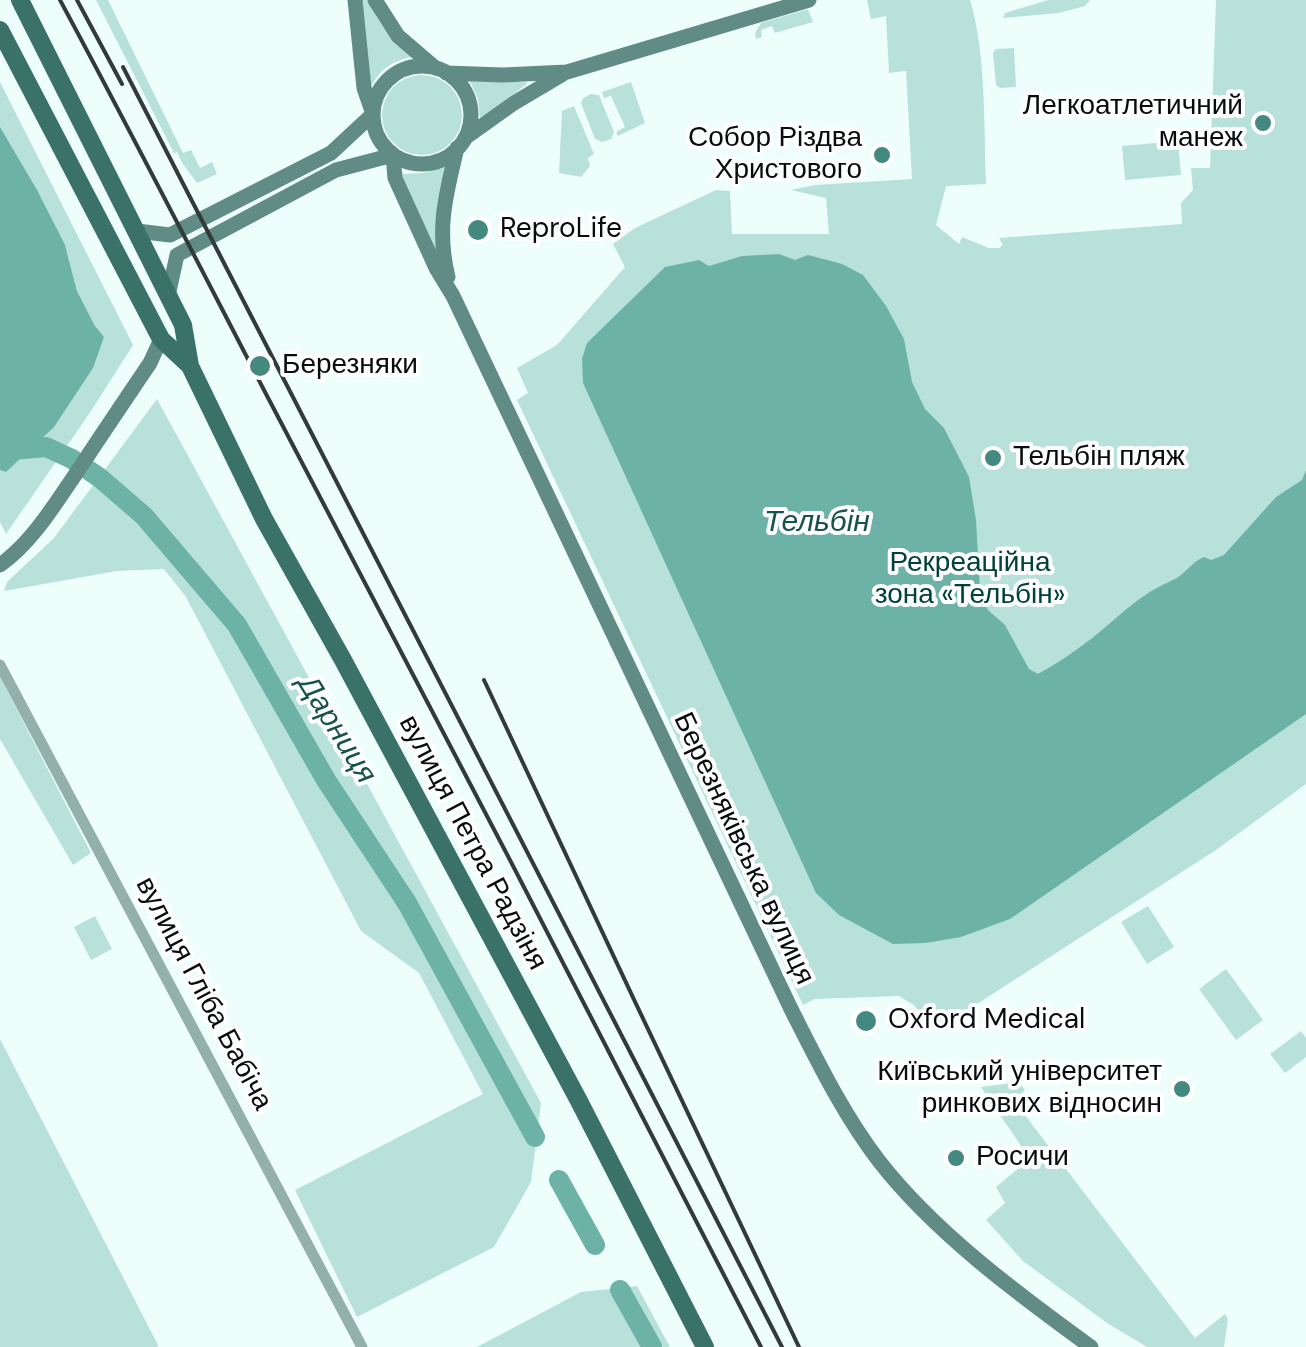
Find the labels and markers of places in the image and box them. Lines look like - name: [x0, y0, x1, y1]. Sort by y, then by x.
- place label: Легкоатлетичний манеж: [1023, 90, 1243, 156]
- marker: Легкоатлетичний манеж: [1252, 112, 1274, 134]
- place label: Собор Різдва Христового: [688, 122, 862, 188]
- marker: Собор Різдва Христового: [871, 144, 893, 166]
- place label: ReproLife: [500, 213, 622, 247]
- marker: ReproLife: [465, 217, 491, 243]
- place label: Березняки: [282, 349, 418, 383]
- marker: Березняки: [247, 353, 273, 379]
- place label: Тельбін пляж: [1013, 441, 1185, 475]
- marker: Тельбін пляж: [982, 447, 1004, 469]
- place label: Oxford Medical: [888, 1004, 1085, 1038]
- marker: Oxford Medical: [853, 1008, 879, 1034]
- place label: Київський університет ринкових відносин: [877, 1056, 1162, 1122]
- marker: Київський університет ринкових відносин: [1171, 1078, 1193, 1100]
- place label: Росичи: [976, 1141, 1069, 1175]
- marker: Росичи: [945, 1147, 967, 1169]

